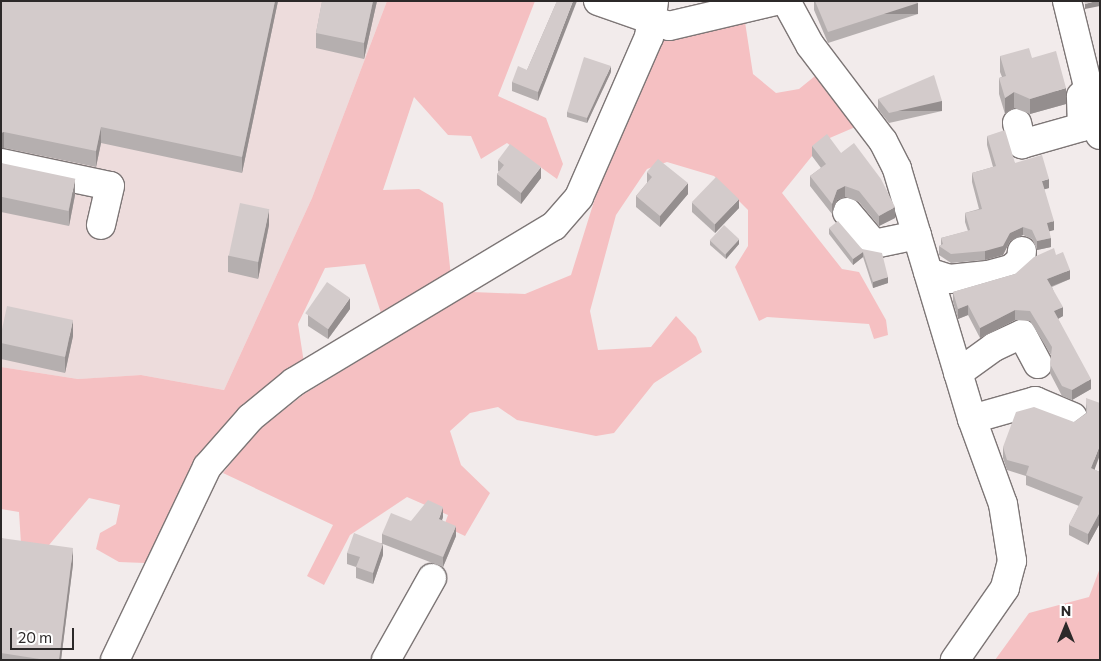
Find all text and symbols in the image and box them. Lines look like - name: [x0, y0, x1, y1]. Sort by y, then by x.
- north arrow: [1041, 601, 1091, 651]
- text: N: [1061, 602, 1071, 619]
- scale bar: [12, 618, 76, 650]
- text: 20 m: [18, 628, 52, 646]

